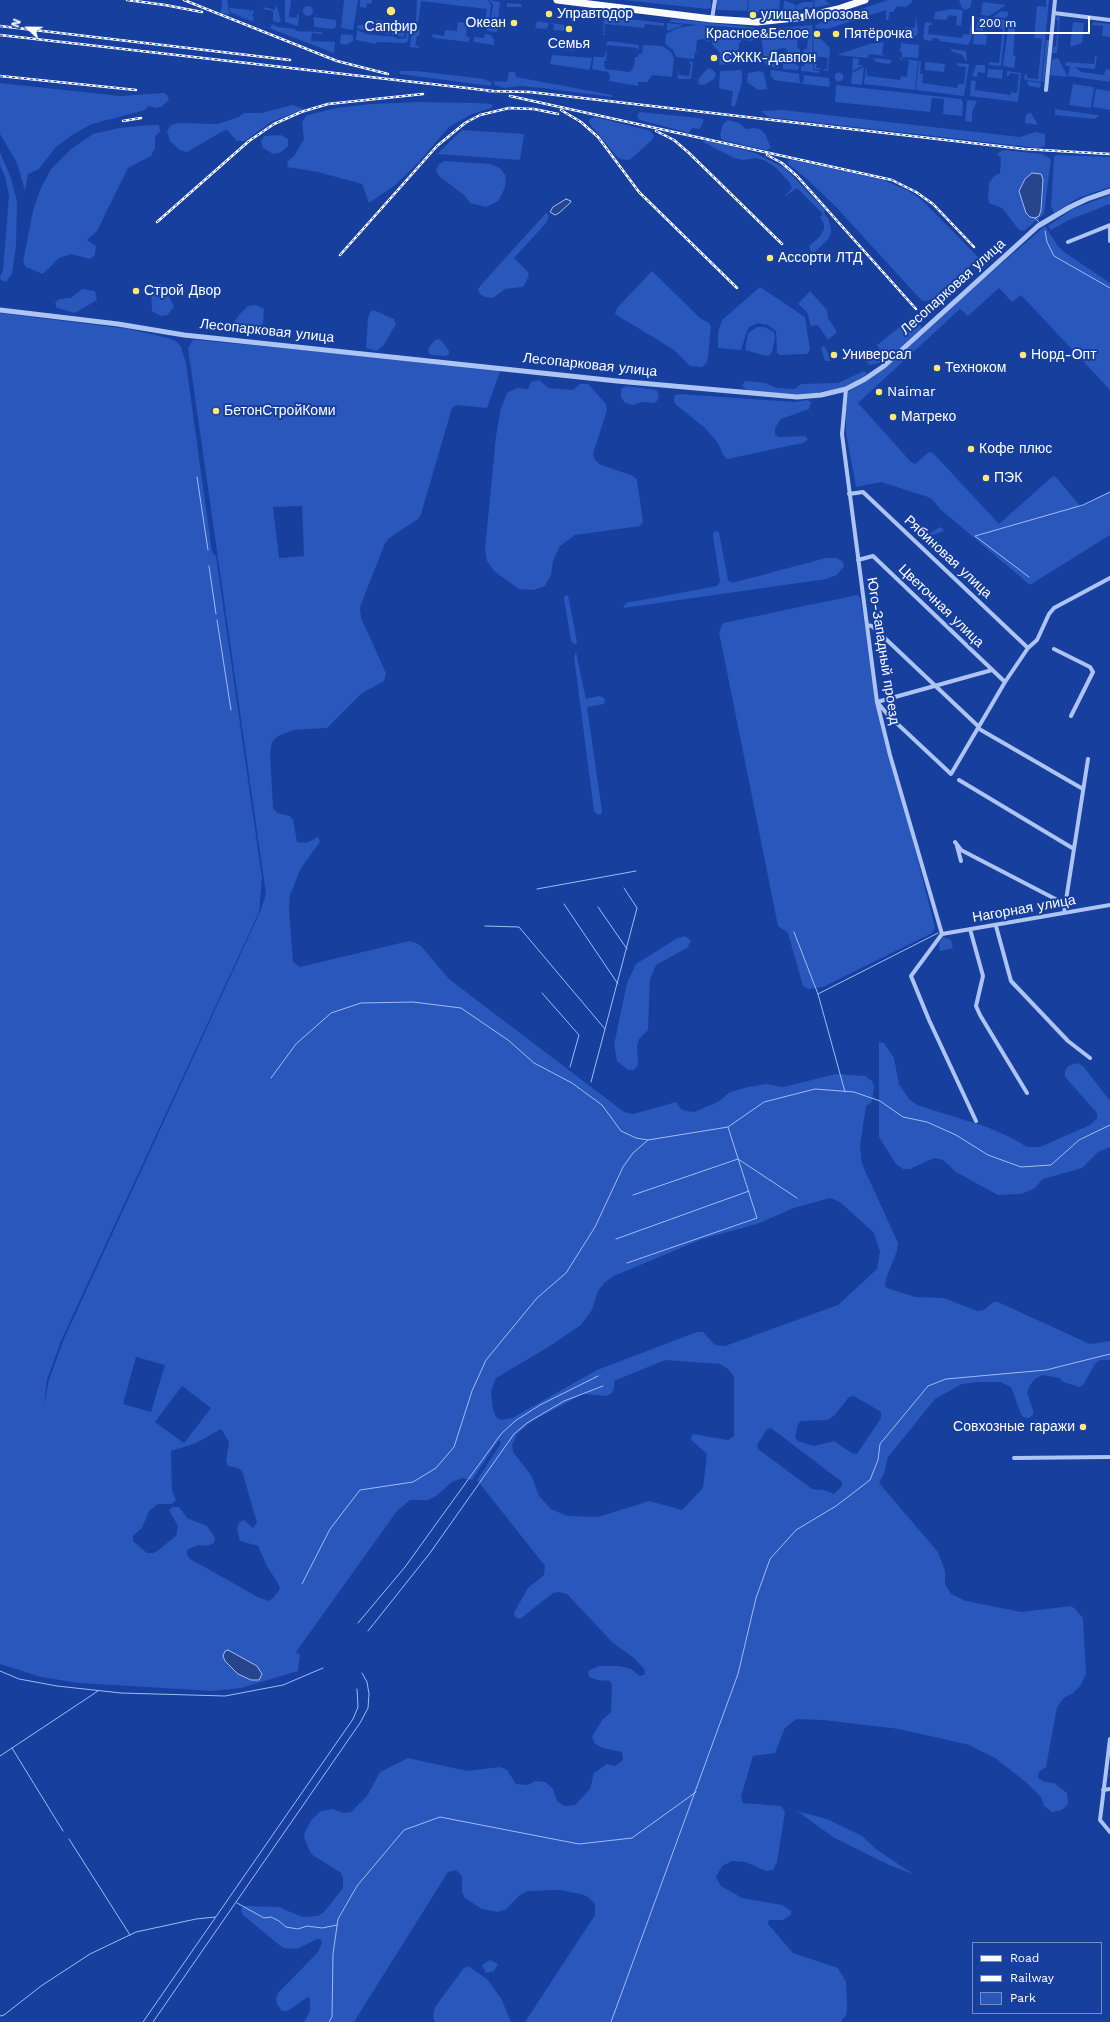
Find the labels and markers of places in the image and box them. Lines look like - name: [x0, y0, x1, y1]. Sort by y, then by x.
- marker: Сапфир: [385, 5, 397, 17]
- place label: Управтодор: [557, 6, 633, 22]
- place label: улица Морозова: [761, 7, 868, 23]
- marker: Управтодор: [544, 9, 554, 19]
- marker: улица Морозова: [748, 10, 758, 20]
- place label: Океан: [466, 15, 506, 31]
- marker: Океан: [509, 18, 519, 28]
- place label: Сапфир: [365, 19, 417, 35]
- marker: Семья: [564, 24, 574, 34]
- place label: Красное&Белое: [706, 26, 809, 42]
- place label: Пятёрочка: [844, 26, 913, 42]
- marker: Красное&Белое: [812, 29, 822, 39]
- marker: Пятёрочка: [831, 29, 841, 39]
- place label: Семья: [548, 36, 590, 52]
- place label: СЖКК-Давпон: [722, 50, 816, 66]
- marker: СЖКК-Давпон: [709, 53, 719, 63]
- place label: Ассорти ЛТД: [778, 250, 863, 266]
- marker: Ассорти ЛТД: [765, 253, 775, 263]
- place label: Строй Двор: [144, 283, 221, 299]
- marker: Строй Двор: [131, 286, 141, 296]
- place label: Универсал: [842, 347, 912, 363]
- place label: Норд-Опт: [1031, 347, 1097, 363]
- marker: Универсал: [829, 350, 839, 360]
- marker: Норд-Опт: [1018, 350, 1028, 360]
- place label: Техноком: [945, 360, 1006, 376]
- marker: Техноком: [932, 363, 942, 373]
- place label: Naimar: [887, 384, 936, 400]
- marker: Naimar: [874, 387, 884, 397]
- place label: БетонСтройКоми: [224, 403, 336, 419]
- marker: БетонСтройКоми: [211, 406, 221, 416]
- place label: Матреко: [901, 409, 956, 425]
- marker: Матреко: [888, 412, 898, 422]
- place label: Кофе плюс: [979, 441, 1052, 457]
- marker: Кофе плюс: [966, 444, 976, 454]
- place label: ПЭК: [994, 470, 1022, 486]
- marker: ПЭК: [981, 473, 991, 483]
- place label: Совхозные гаражи: [953, 1419, 1075, 1435]
- marker: Совхозные гаражи: [1078, 1422, 1088, 1432]

